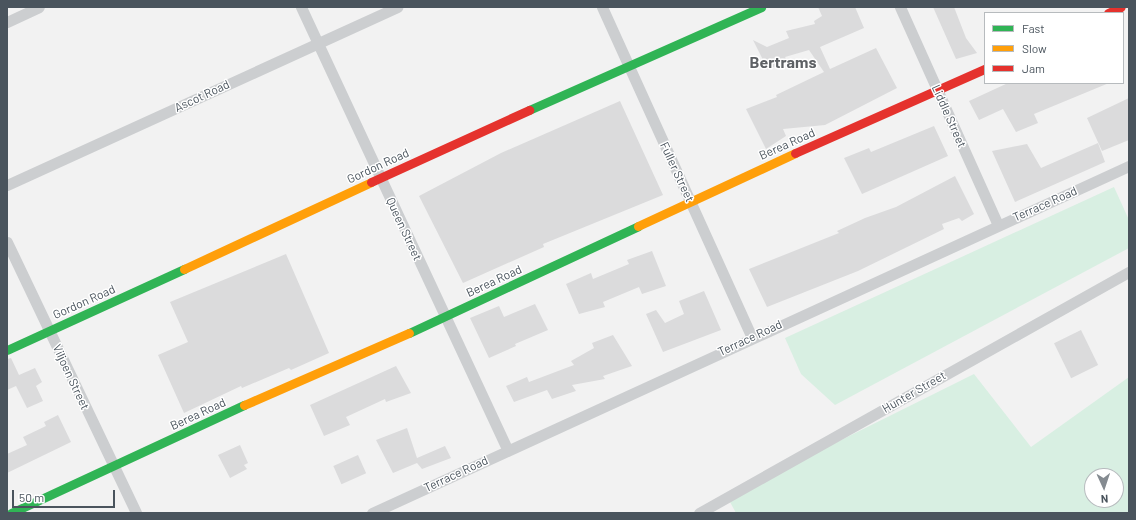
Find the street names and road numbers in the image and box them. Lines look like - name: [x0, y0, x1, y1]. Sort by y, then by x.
- street label: Ascot Road: [172, 77, 232, 115]
- street label: Liddle Street: [929, 82, 969, 150]
- street label: Berea Road: [757, 125, 817, 163]
- street label: Fuller Street: [657, 140, 697, 204]
- street label: Gordon Road: [345, 145, 411, 187]
- street label: Terrace Road: [1011, 183, 1079, 225]
- street label: Queen Street: [383, 195, 425, 263]
- street label: Berea Road: [464, 262, 524, 300]
- street label: Gordon Road: [51, 282, 117, 322]
- street label: Terrace Road: [716, 317, 784, 359]
- street label: Viljoen Street: [50, 342, 92, 412]
- street label: Hunter Street: [880, 368, 948, 416]
- street label: Berea Road: [168, 395, 228, 433]
- street label: Terrace Road: [422, 453, 490, 495]

